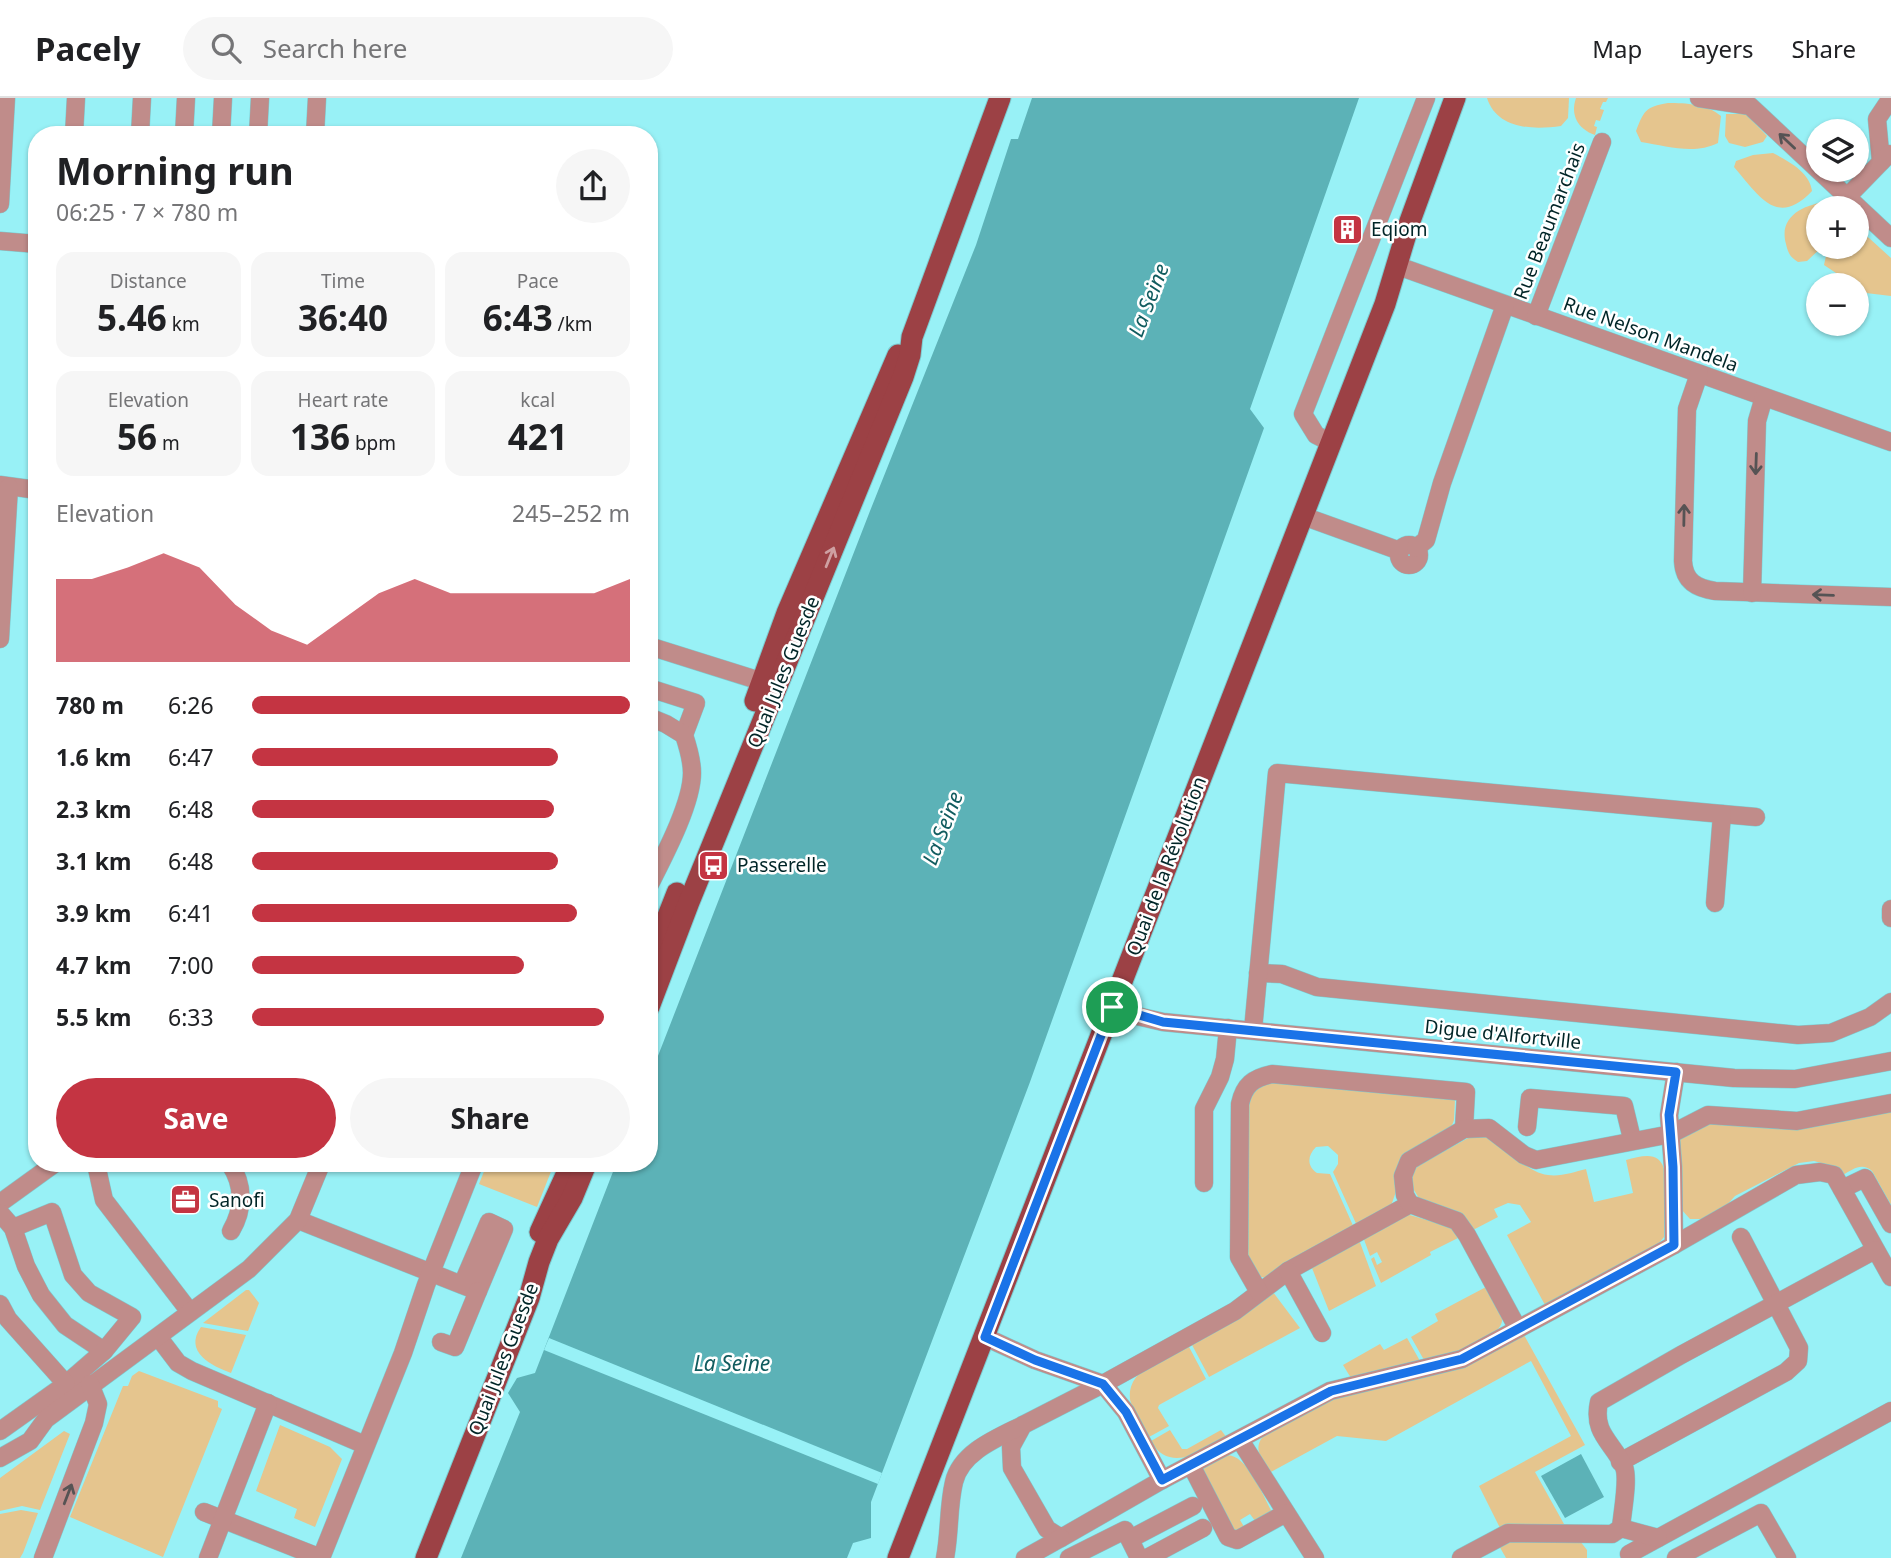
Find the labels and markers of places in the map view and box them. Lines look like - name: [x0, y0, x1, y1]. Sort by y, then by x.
- building icon: Eqiom: [1331, 212, 1365, 246]
- place label: Eqiom: [1371, 216, 1427, 242]
- bus stop icon: Passerelle: [697, 848, 731, 882]
- place label: Passerelle: [737, 852, 827, 878]
- pin: [1082, 977, 1142, 1037]
- office icon: Sanofi: [169, 1183, 203, 1217]
- place label: Sanofi: [209, 1187, 265, 1213]

